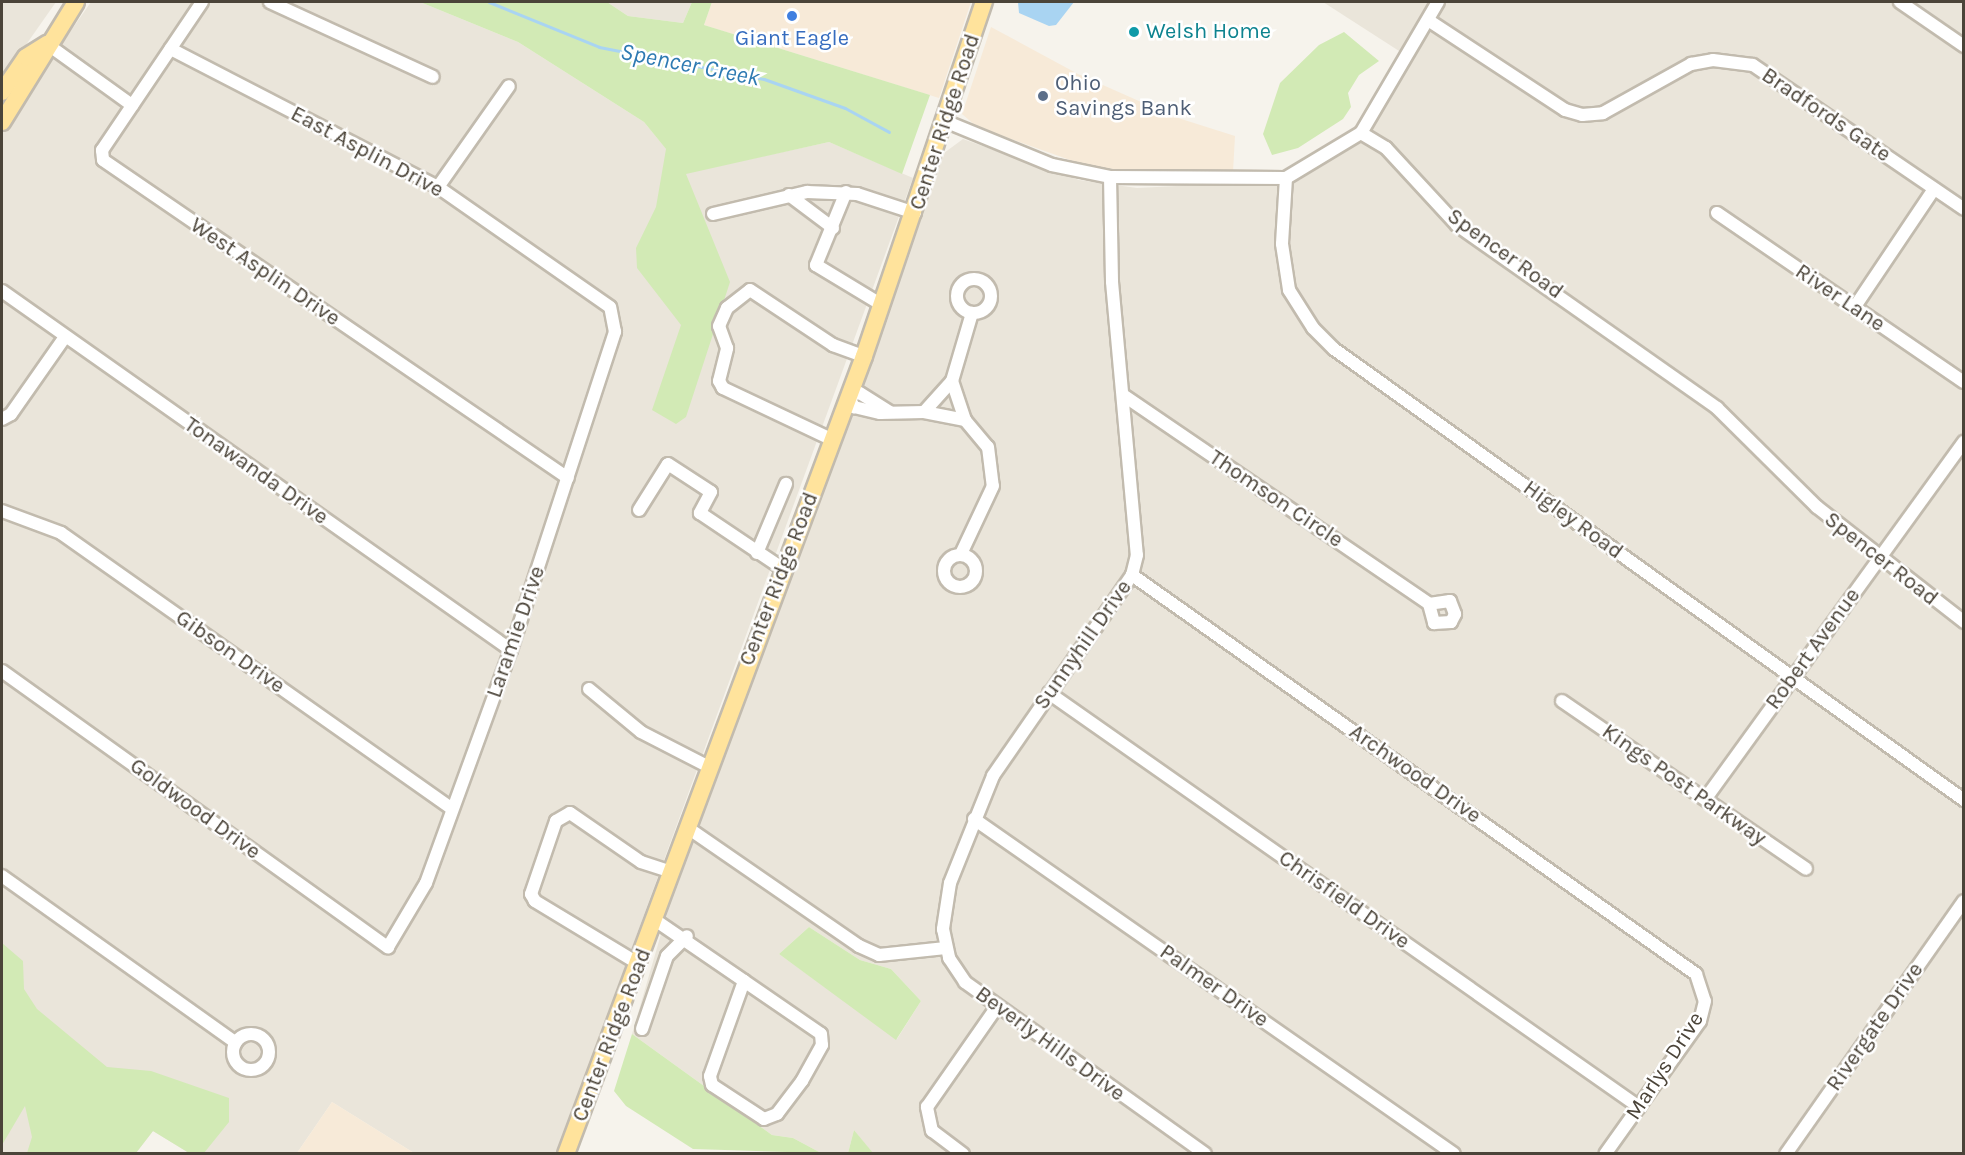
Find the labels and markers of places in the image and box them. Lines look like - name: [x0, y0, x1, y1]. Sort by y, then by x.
- marker: Giant Eagle: [785, 9, 799, 23]
- place label: Welsh Home: [1146, 19, 1271, 45]
- marker: Welsh Home: [1127, 25, 1141, 39]
- place label: Giant Eagle: [735, 26, 849, 52]
- place label: Ohio Savings Bank: [1055, 70, 1192, 122]
- marker: Ohio Savings Bank: [1036, 89, 1050, 103]

